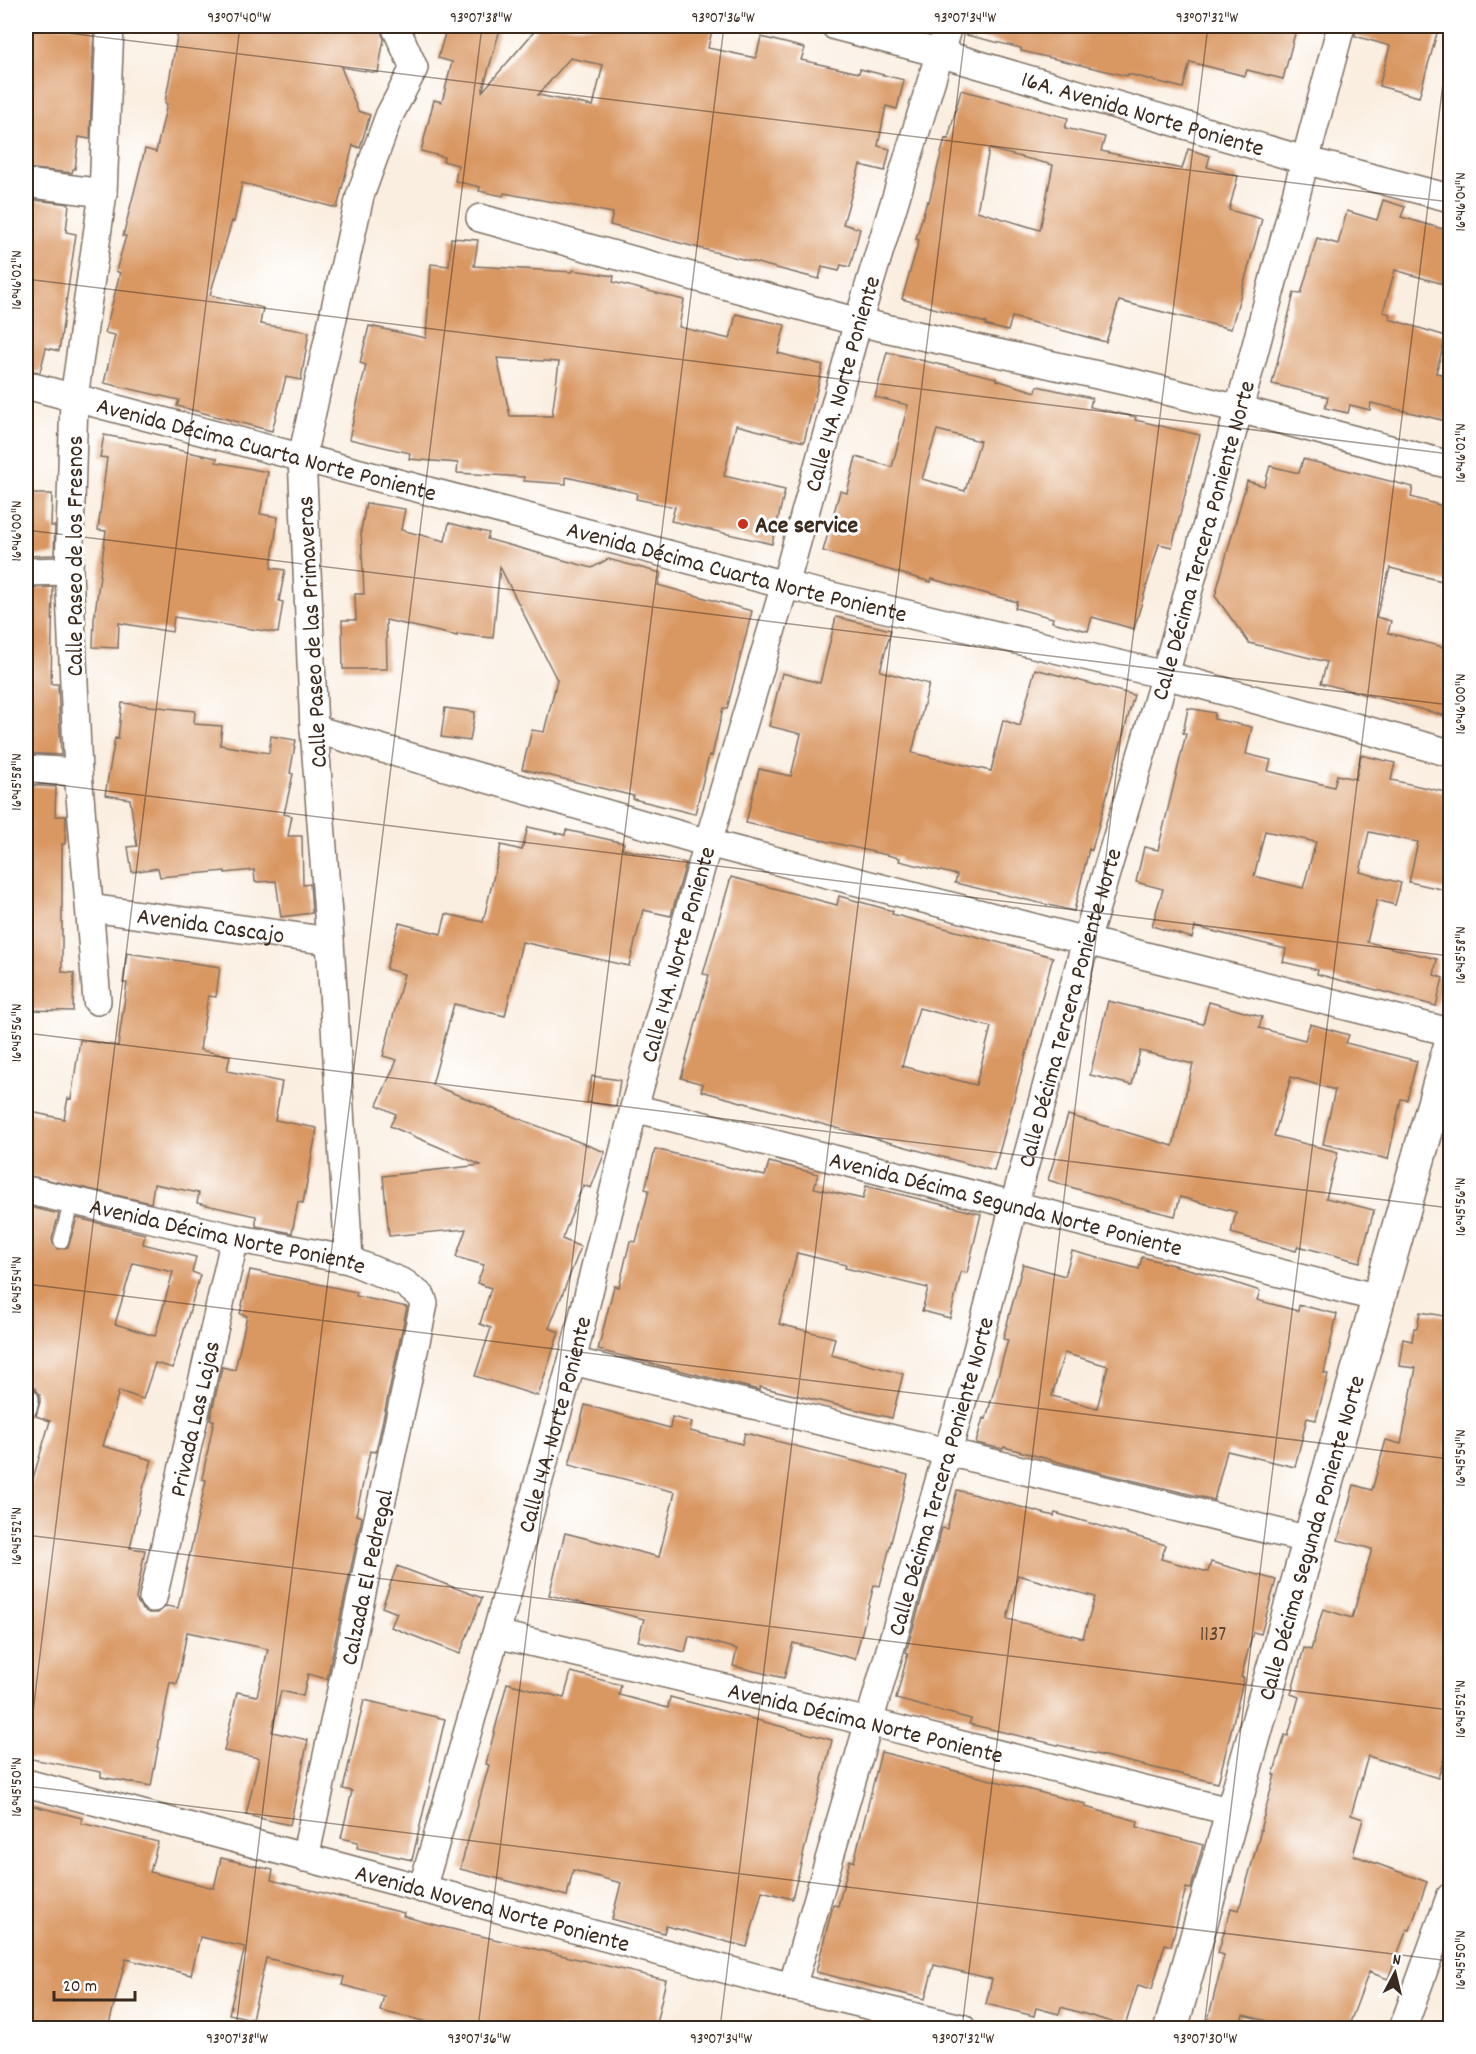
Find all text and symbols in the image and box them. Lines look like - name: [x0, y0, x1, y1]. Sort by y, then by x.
- text: 93°07'40"W: [207, 8, 271, 30]
- text: 93°07'38"W: [450, 8, 512, 30]
- text: 93°07'36"W: [691, 8, 755, 30]
- text: 93°07'34"W: [934, 8, 996, 30]
- text: 93°07'32"W: [1176, 8, 1239, 30]
- street label: 16A. Avenida Norte Poniente: [1017, 64, 1268, 167]
- text: 16°46'04"N: [1451, 172, 1473, 232]
- text: 16°46'02"N: [7, 250, 29, 310]
- street label: Calle 14A. Norte Poniente: [798, 272, 891, 496]
- street label: Calle Décima Tercera Poniente Norte: [1144, 377, 1266, 705]
- street label: Avenida Décima Cuarta Norte Poniente: [93, 390, 440, 512]
- text: 16°46'02"N: [1451, 423, 1473, 483]
- street label: Calle Paseo de los Fresnos: [60, 435, 94, 677]
- street label: Calle Paseo de las Primaveras: [290, 495, 338, 769]
- text: 16°46'00"N: [7, 500, 29, 562]
- place label: Ace service: [755, 510, 858, 544]
- street label: Avenida Décima Cuarta Norte Poniente: [562, 514, 910, 633]
- marker: Ace service: [736, 517, 750, 531]
- text: 16°46'00"N: [1451, 673, 1473, 735]
- text: 16°45'58"N: [7, 753, 29, 811]
- street label: Calle 14A. Norte Poniente: [633, 843, 726, 1067]
- street label: Calle Décima Tercera Poniente Norte: [1011, 845, 1133, 1172]
- street label: Avenida Cascajo: [135, 901, 286, 955]
- text: 16°45'58"N: [1451, 926, 1473, 984]
- text: 16°45'56"N: [7, 1004, 29, 1062]
- street label: Avenida Décima Segunda Norte Poniente: [825, 1145, 1185, 1267]
- text: 16°45'56"N: [1451, 1178, 1473, 1236]
- street label: Avenida Décima Norte Poniente: [86, 1191, 370, 1285]
- text: 16°45'54"N: [7, 1256, 29, 1314]
- street label: Calle 14A. Norte Poniente: [511, 1313, 602, 1537]
- street label: Calle Décima Tercera Poniente Norte: [881, 1314, 1005, 1640]
- street label: Privada Las Lajas: [163, 1338, 231, 1501]
- street label: Calle Décima Segunda Poniente Norte: [1251, 1372, 1376, 1705]
- text: 16°45'54"N: [1451, 1429, 1473, 1487]
- street label: Calzada El Pedregal: [334, 1486, 404, 1669]
- text: 16°45'52"N: [7, 1507, 29, 1565]
- house number: 1137: [1200, 1621, 1226, 1651]
- street label: Avenida Décima Norte Poniente: [724, 1675, 1006, 1774]
- text: 16°45'52"N: [1451, 1680, 1473, 1738]
- text: 16°45'50"N: [7, 1757, 29, 1817]
- street label: Avenida Novena Norte Poniente: [351, 1857, 633, 1963]
- text: 16°45'50"N: [1451, 1930, 1473, 1990]
- north arrow: [1365, 1943, 1425, 2003]
- text: N: [1391, 1949, 1402, 1973]
- scale bar: [54, 1964, 135, 2002]
- text: 20 m: [63, 1975, 97, 2000]
- text: 93°07'38"W: [206, 2029, 268, 2051]
- text: 93°07'36"W: [447, 2029, 511, 2051]
- text: 93°07'34"W: [690, 2029, 752, 2051]
- text: 93°07'32"W: [932, 2029, 995, 2051]
- text: 93°07'30"W: [1173, 2029, 1237, 2051]

